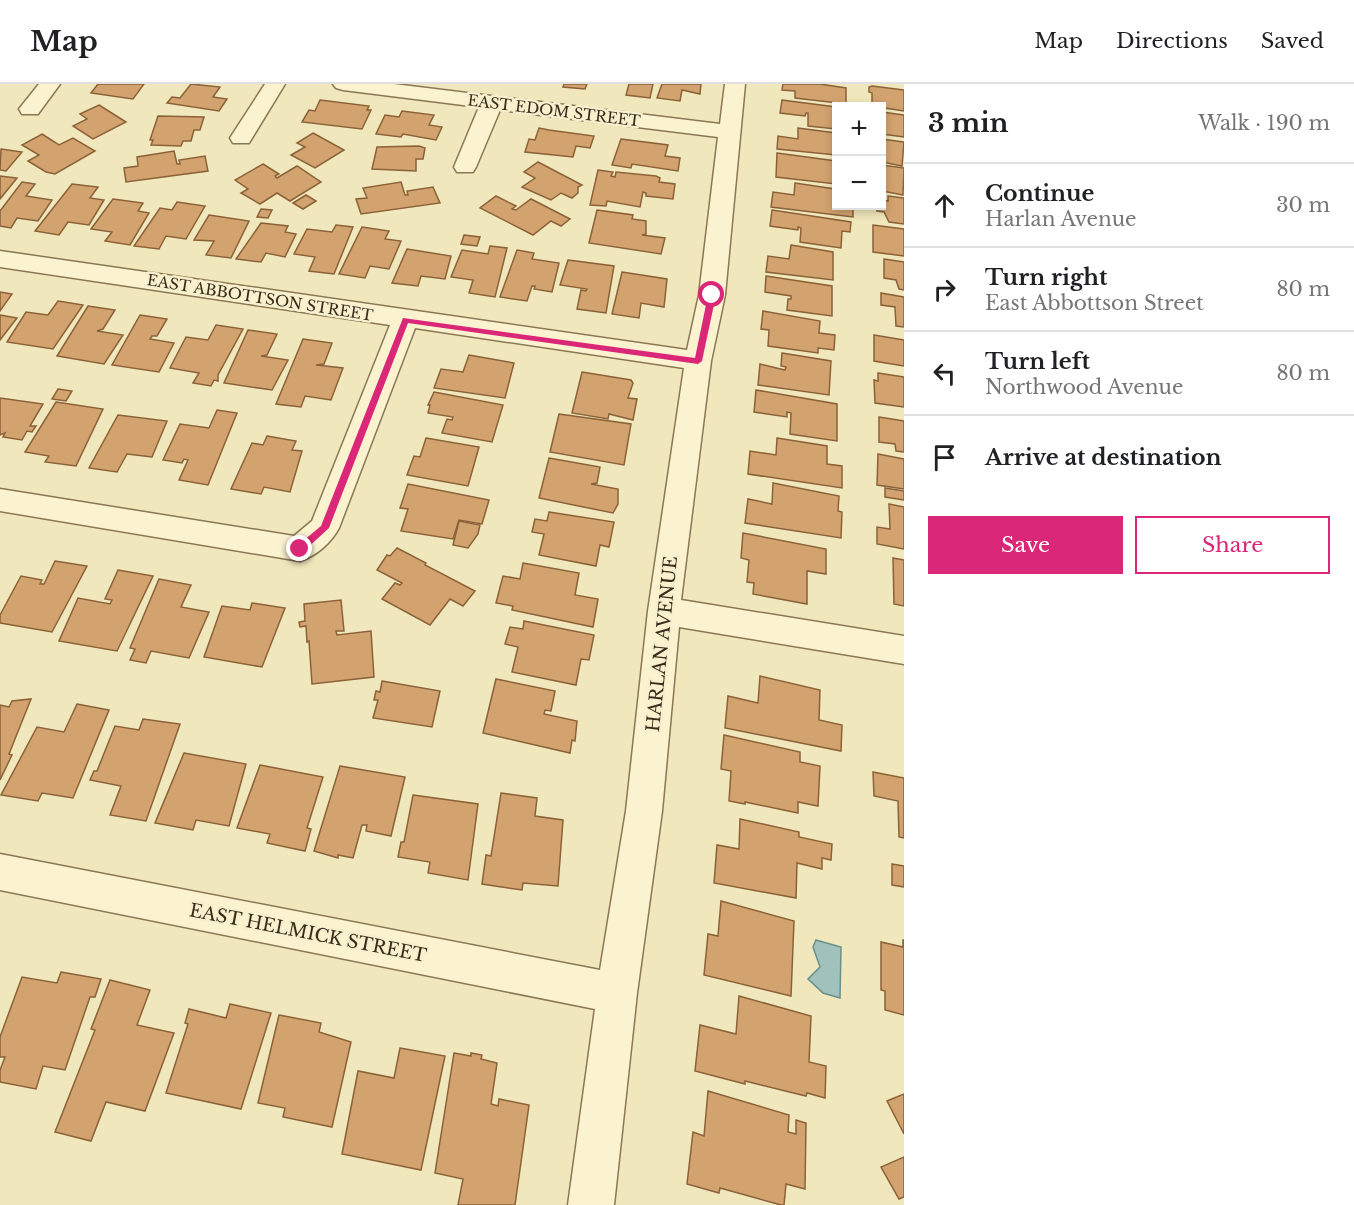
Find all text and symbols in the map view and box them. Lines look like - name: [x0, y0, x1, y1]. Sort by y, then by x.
- text: Map: [30, 24, 98, 59]
- text: Map: [1034, 28, 1083, 54]
- text: Directions: [1116, 28, 1228, 54]
- text: Saved: [1261, 28, 1324, 54]
- street label: EAST EDOM STREET: [467, 90, 642, 131]
- map controls: [832, 102, 886, 210]
- button: +: [832, 102, 886, 156]
- text: 3 min: [928, 107, 1009, 139]
- text: Walk · 190 m: [1198, 111, 1330, 135]
- button: −: [832, 156, 886, 210]
- text: Continue: [985, 180, 1094, 207]
- icon: ahead: [928, 189, 961, 222]
- text: 30 m: [1276, 193, 1330, 217]
- text: Harlan Avenue: [985, 207, 1137, 231]
- text: Turn right: [985, 264, 1107, 291]
- street label: EAST ABBOTTSON STREET: [146, 270, 375, 325]
- icon: right: [928, 273, 961, 306]
- text: 80 m: [1276, 277, 1330, 301]
- route start: [698, 281, 724, 307]
- text: East Abbottson Street: [985, 291, 1204, 315]
- text: Turn left: [985, 348, 1090, 375]
- icon: left: [928, 357, 961, 390]
- text: 80 m: [1276, 361, 1330, 385]
- text: Northwood Avenue: [985, 375, 1183, 399]
- icon: arrive: [928, 441, 961, 474]
- text: Arrive at destination: [985, 444, 1222, 471]
- button: Save: [928, 516, 1123, 574]
- button: Share: [1135, 516, 1330, 574]
- route end: [286, 535, 312, 561]
- street label: HARLAN AVENUE: [642, 555, 682, 733]
- street label: EAST HELMICK STREET: [188, 899, 429, 967]

